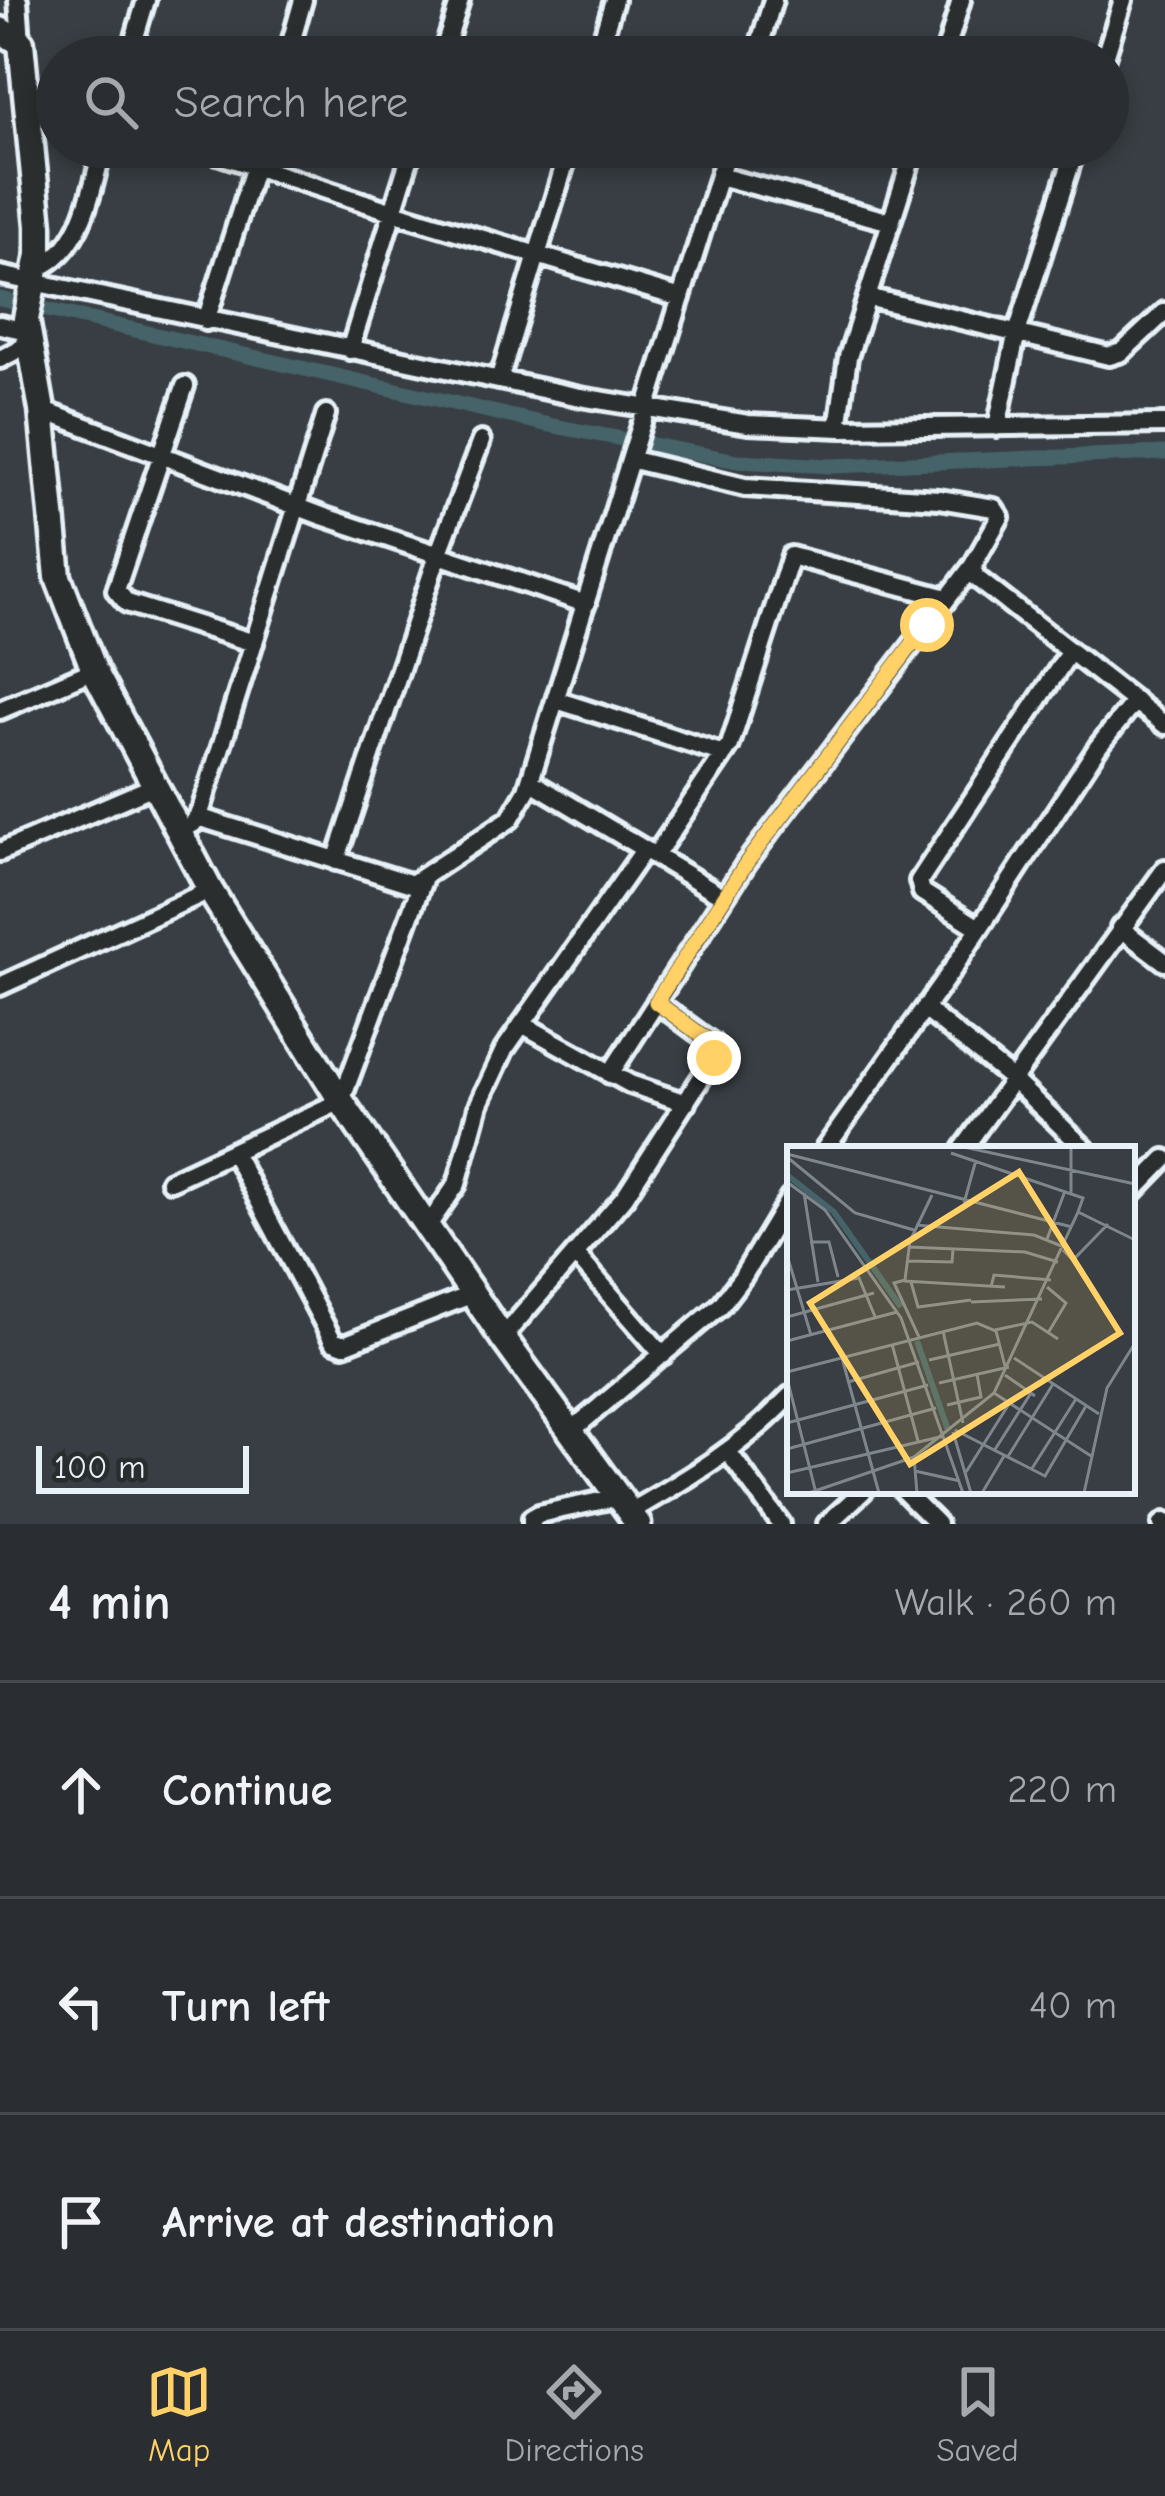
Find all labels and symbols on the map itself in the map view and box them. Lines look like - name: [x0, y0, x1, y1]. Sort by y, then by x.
- route start: [900, 598, 954, 652]
- route end: [687, 1031, 741, 1085]
- inset map: [787, 1146, 1135, 1494]
- scale bar: [36, 1440, 249, 1493]

